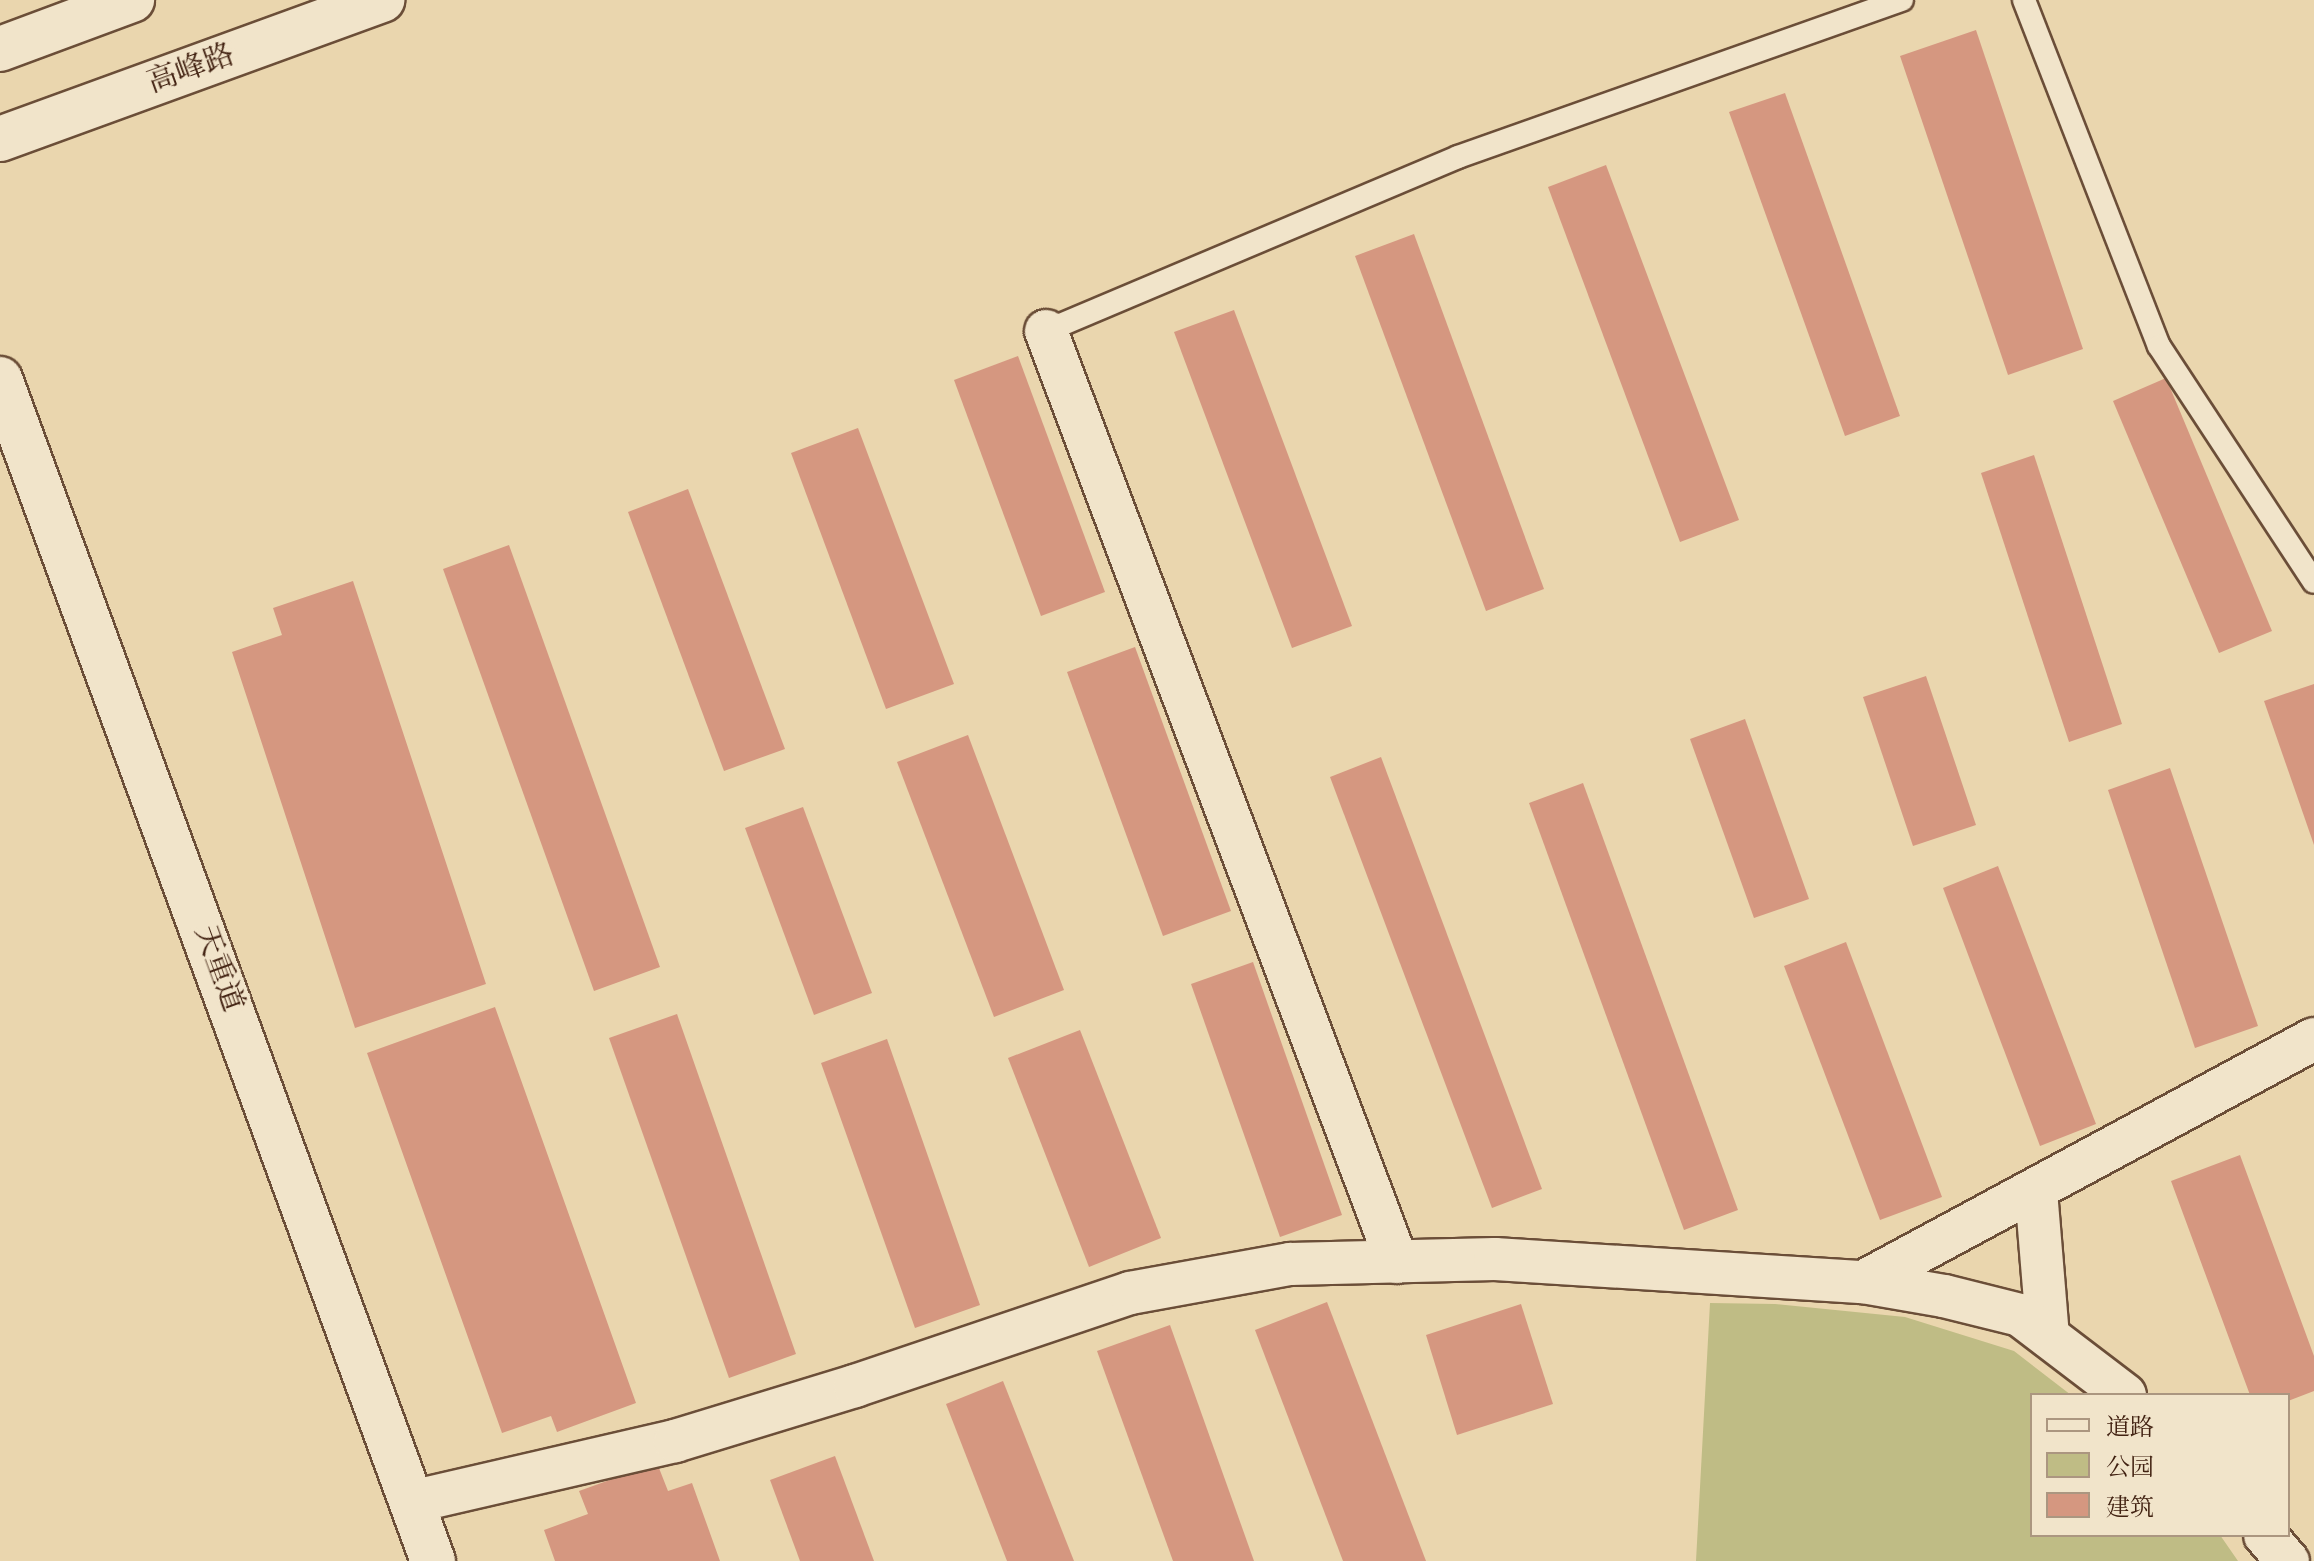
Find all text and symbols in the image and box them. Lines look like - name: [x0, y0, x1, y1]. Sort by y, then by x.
- street label: 高峰路: [143, 38, 239, 102]
- street label: 天重道: [186, 921, 250, 1017]
- legend: [2030, 1393, 2290, 1537]
- text: 道路: [2106, 1417, 2154, 1441]
- text: 公园: [2106, 1457, 2154, 1481]
- text: 建筑: [2106, 1497, 2154, 1521]

